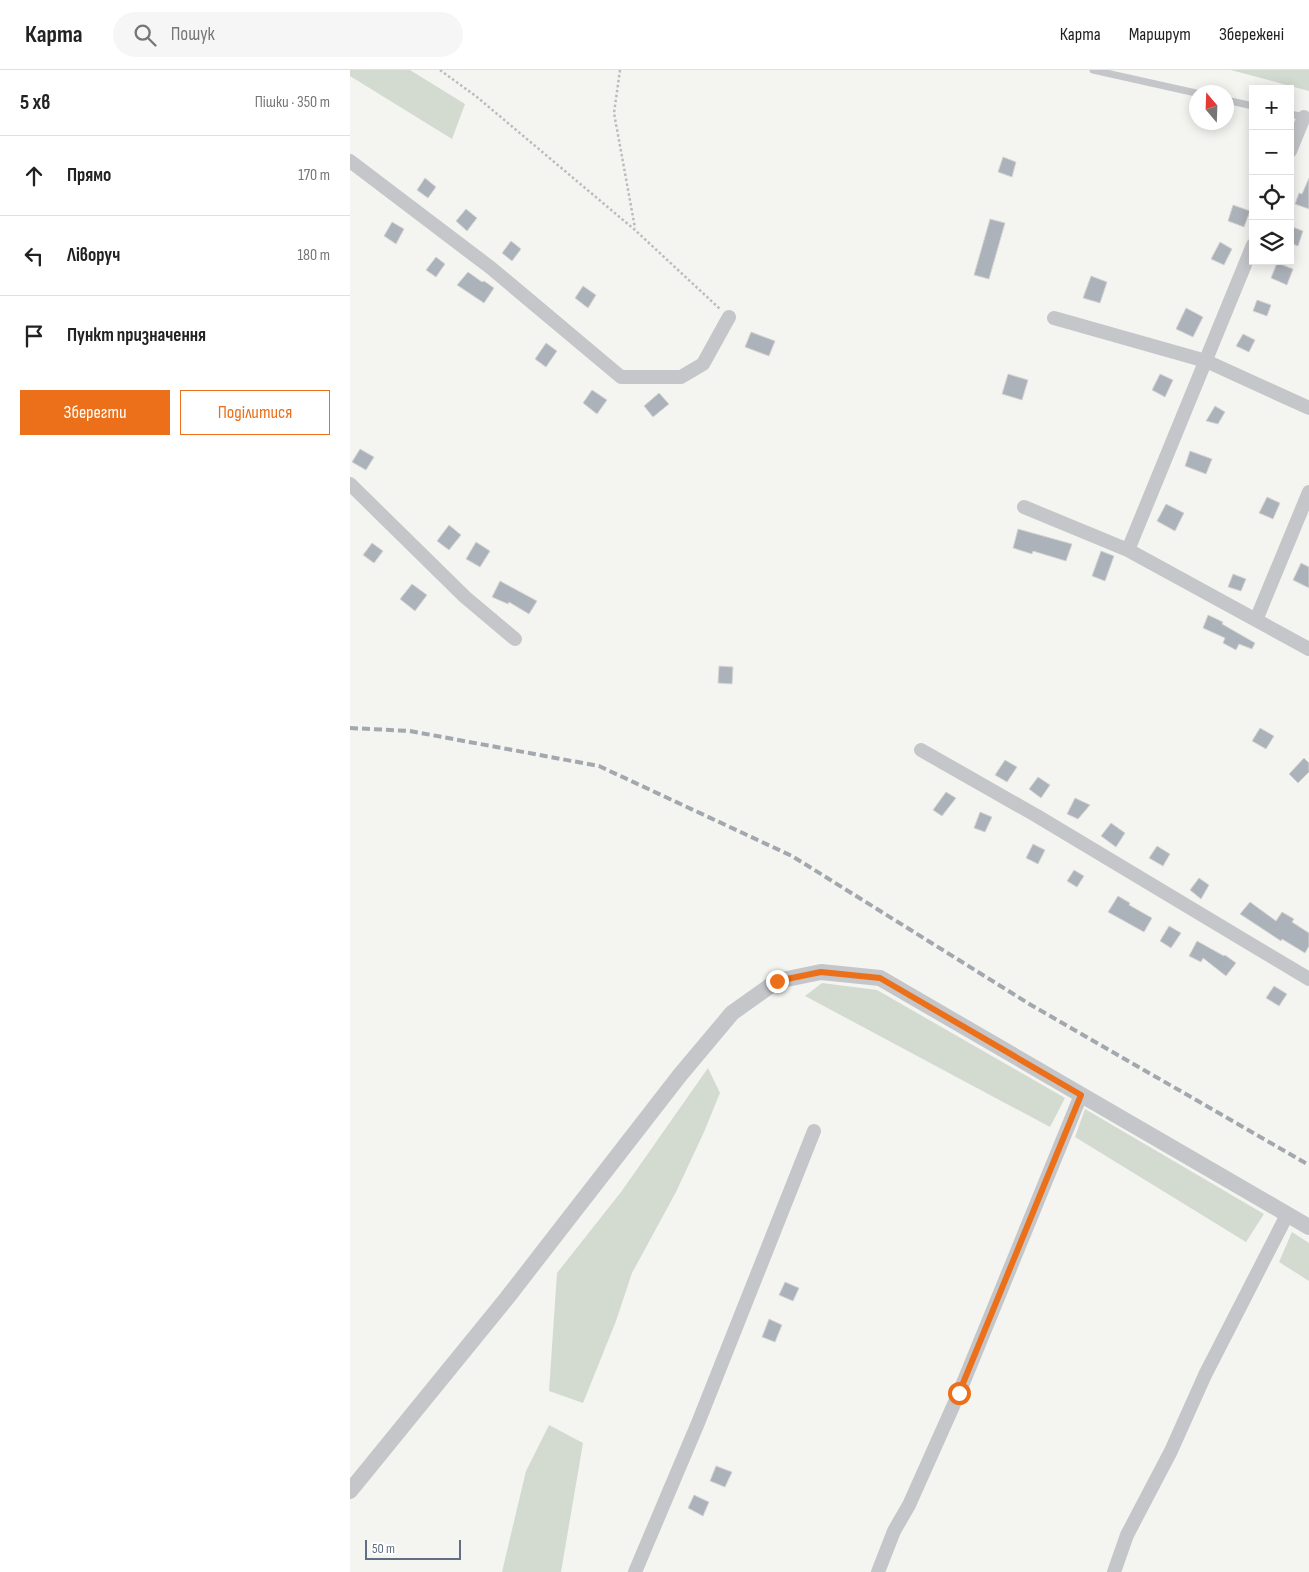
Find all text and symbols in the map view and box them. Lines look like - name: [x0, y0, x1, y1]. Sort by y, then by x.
- search box: [113, 12, 463, 57]
- text: Карта: [25, 20, 83, 49]
- icon: search: [131, 21, 159, 49]
- text: Пошук: [171, 23, 215, 46]
- text: Карта: [1060, 24, 1101, 45]
- text: Маршрут: [1129, 24, 1191, 45]
- text: Збережені: [1219, 24, 1284, 45]
- north arrow: [1189, 85, 1234, 130]
- map controls: [1249, 85, 1294, 265]
- button: +: [1249, 85, 1294, 130]
- text: 5 хв: [20, 90, 50, 115]
- text: Пішки · 350 m: [255, 93, 330, 112]
- button: −: [1249, 130, 1294, 175]
- icon: ahead: [20, 162, 48, 190]
- text: Прямо: [67, 164, 111, 187]
- text: 170 m: [298, 166, 330, 185]
- button: locate: [1249, 175, 1294, 220]
- button: layers: [1249, 220, 1294, 265]
- icon: left: [20, 242, 48, 270]
- text: Ліворуч: [67, 244, 120, 267]
- text: 180 m: [297, 246, 330, 265]
- icon: arrive: [20, 322, 48, 350]
- text: Пункт призначення: [67, 324, 206, 347]
- button: Зберегти: [20, 390, 170, 435]
- button: Поділитися: [180, 390, 330, 435]
- route end: [766, 970, 789, 993]
- route start: [948, 1382, 971, 1405]
- scale bar: [365, 1537, 461, 1560]
- text: 50 m: [372, 1540, 395, 1557]

